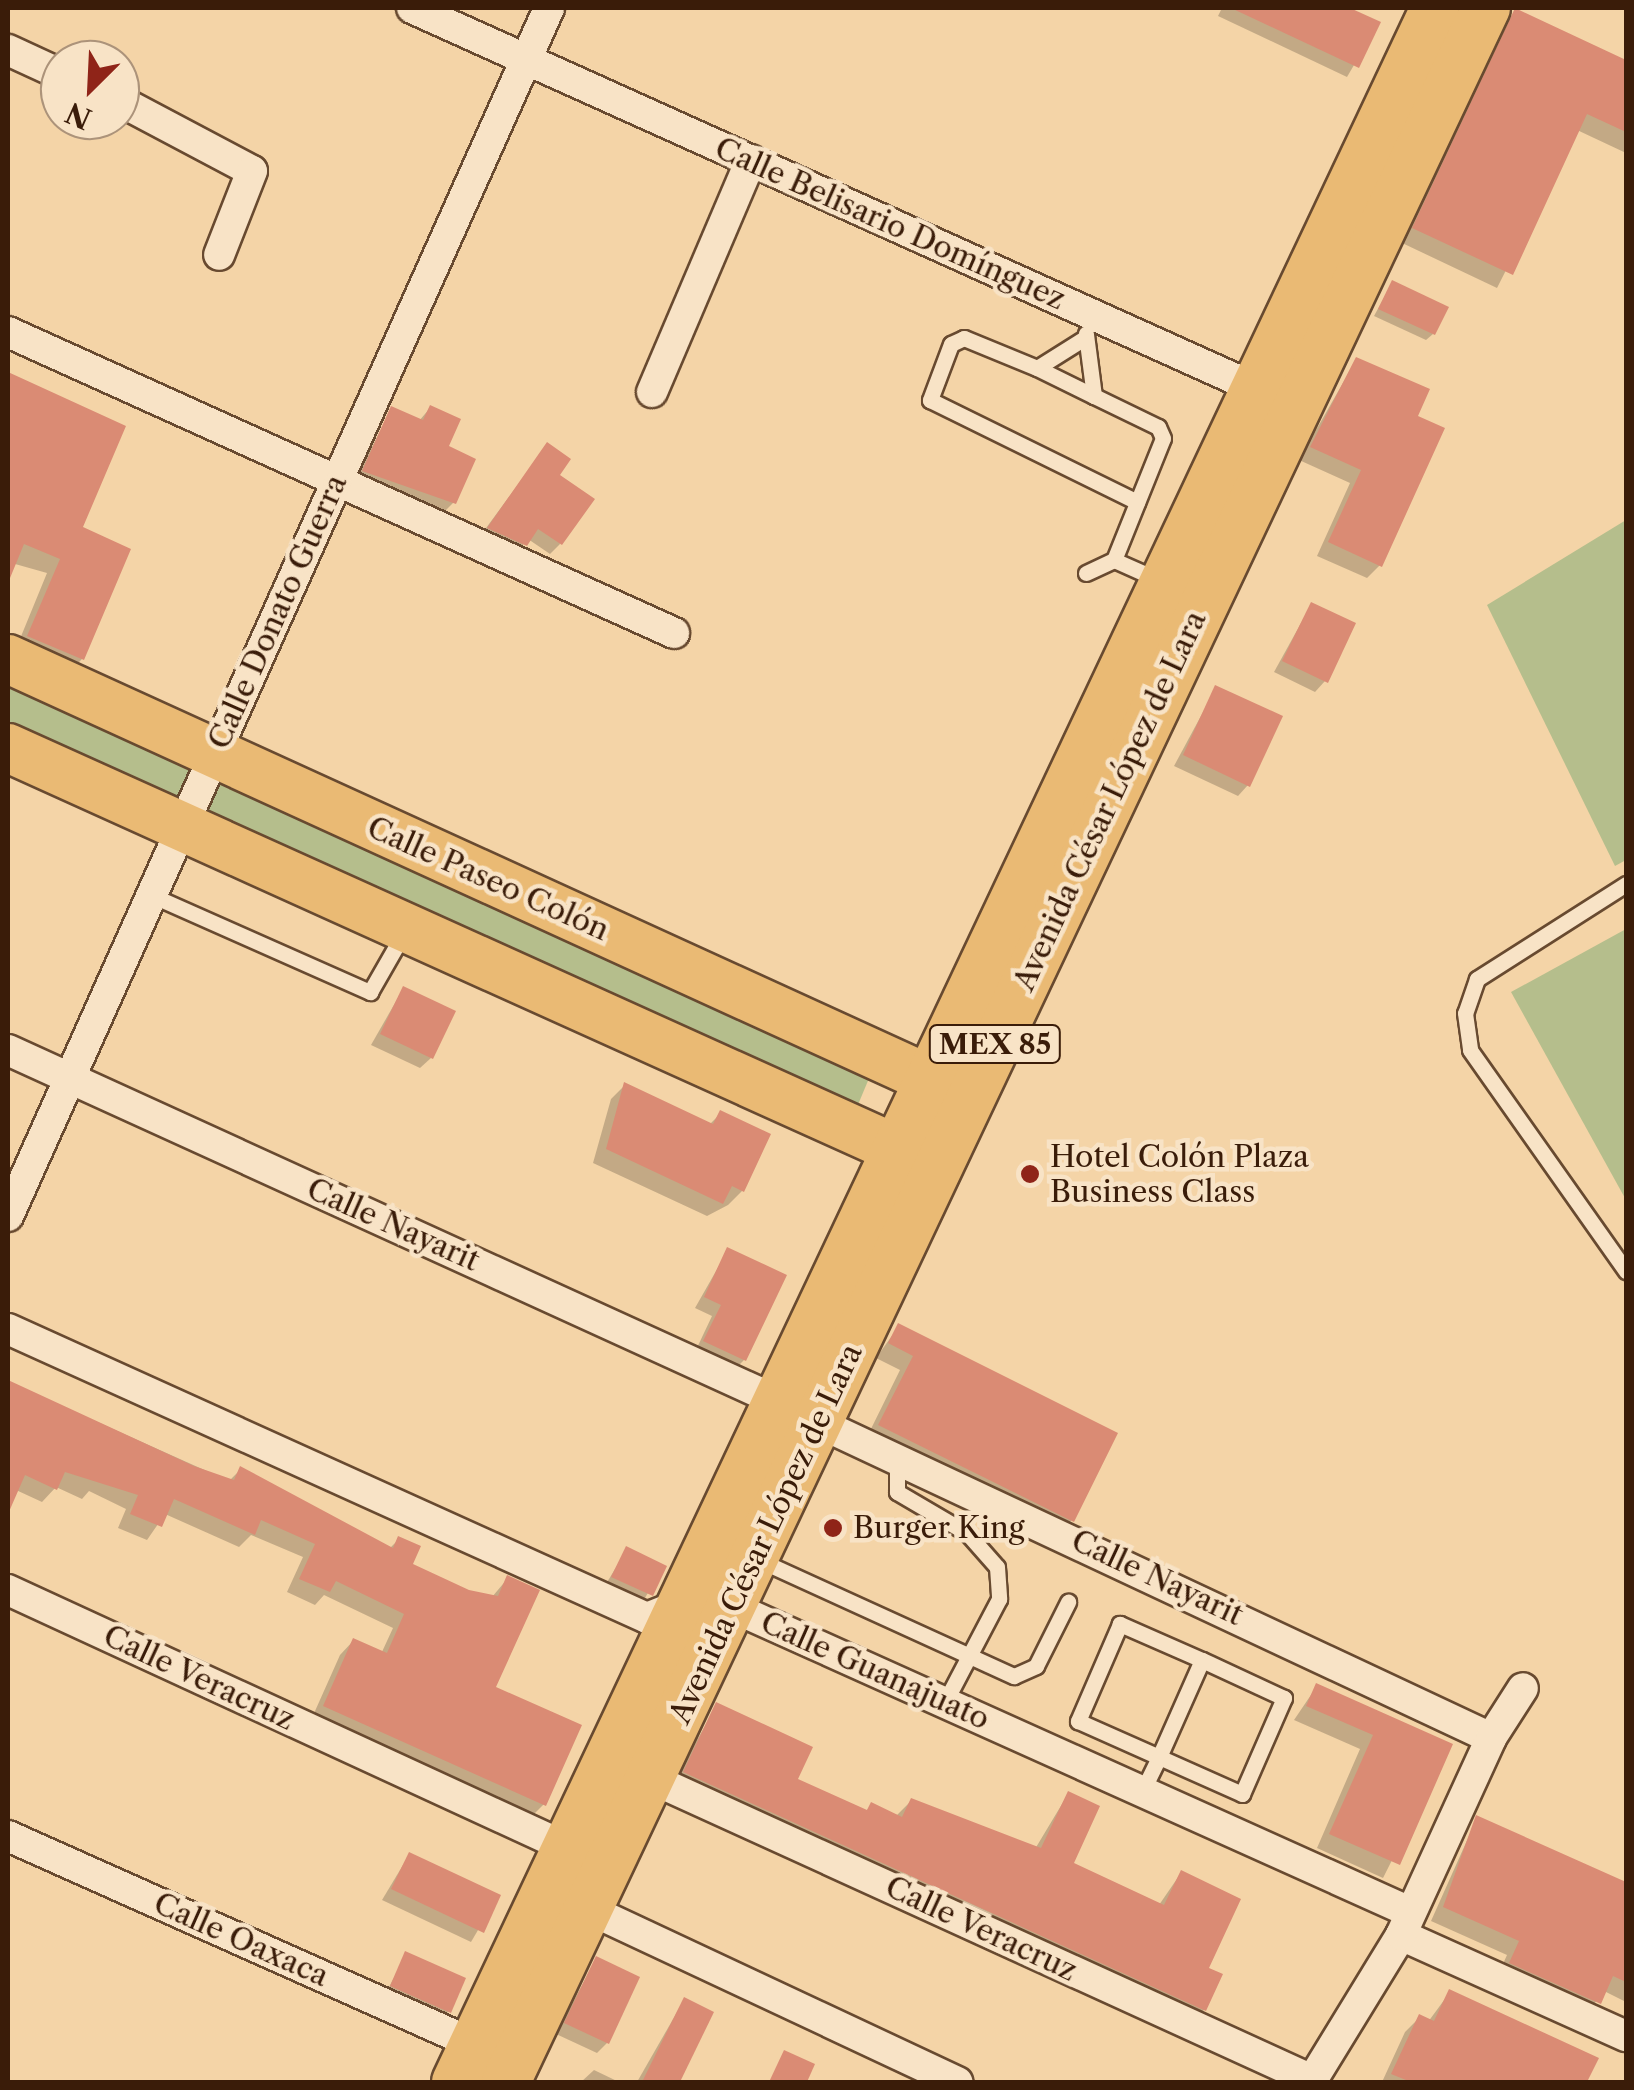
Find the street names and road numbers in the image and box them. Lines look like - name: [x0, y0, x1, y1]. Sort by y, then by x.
- street label: Calle Belisario Domínguez: [709, 130, 1071, 318]
- street label: Calle Donato Guerra: [201, 469, 355, 755]
- street label: Avenida César López de Lara: [1006, 605, 1214, 997]
- street label: Calle Paseo Colón: [362, 810, 614, 948]
- road number: MEX 85: [928, 1021, 1062, 1067]
- street label: Calle Nayarit: [301, 1171, 485, 1279]
- street label: Avenida César López de Lara: [662, 1338, 870, 1730]
- street label: Calle Nayarit: [1066, 1523, 1248, 1633]
- street label: Calle Guanajuato: [755, 1604, 995, 1738]
- street label: Calle Veracruz: [97, 1618, 301, 1738]
- street label: Calle Veracruz: [879, 1869, 1083, 1989]
- street label: Calle Oaxaca: [148, 1885, 334, 1995]

